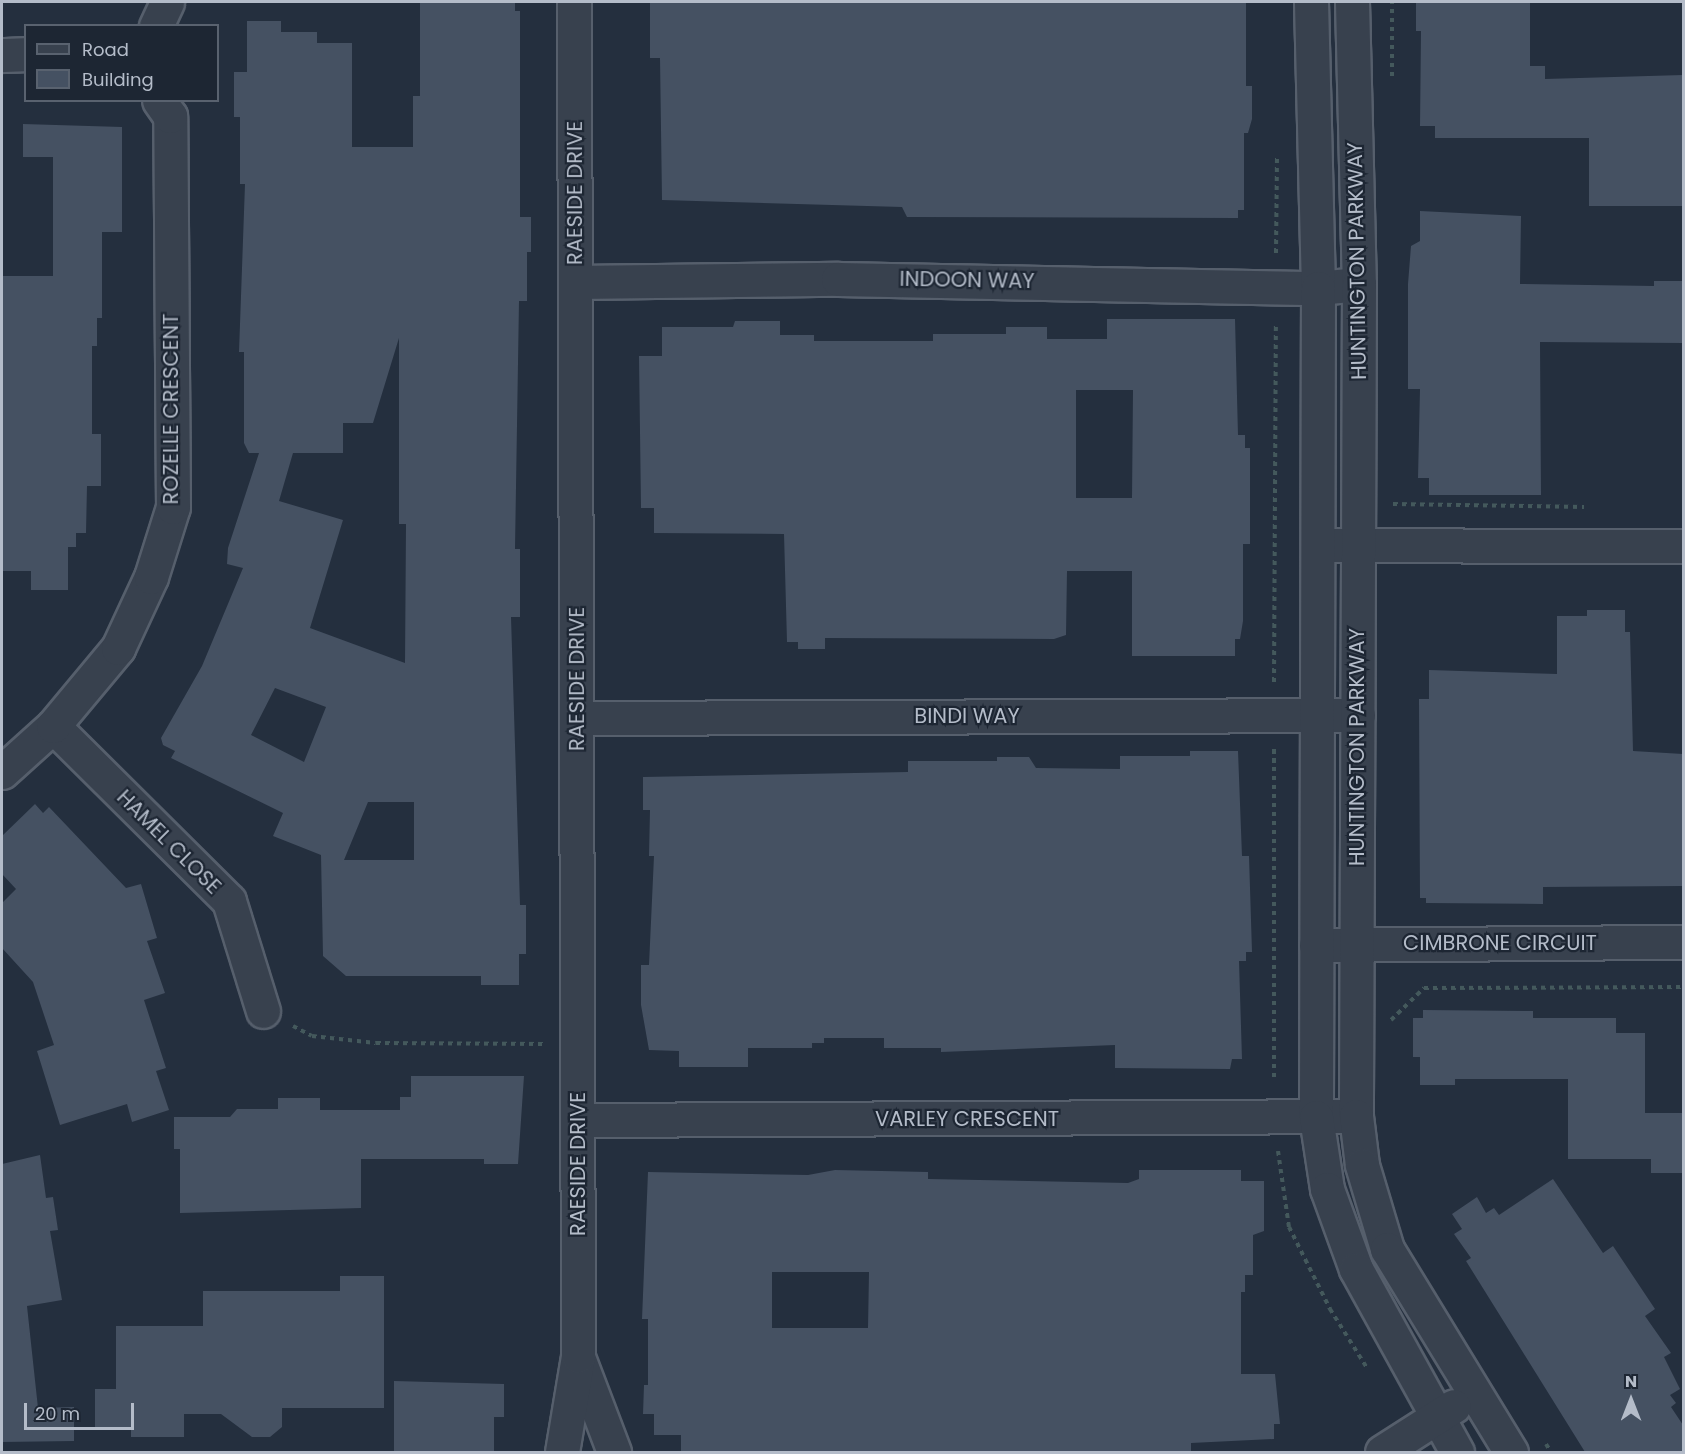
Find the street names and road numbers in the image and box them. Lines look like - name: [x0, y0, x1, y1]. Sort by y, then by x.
- street label: RAESIDE DRIVE: [562, 121, 588, 265]
- street label: HUNTINGTON PARKWAY: [1342, 142, 1372, 380]
- street label: INDOON WAY: [899, 266, 1035, 294]
- street label: ROZELLE CRESCENT: [158, 313, 184, 505]
- street label: RAESIDE DRIVE: [564, 607, 590, 751]
- street label: HUNTINGTON PARKWAY: [1344, 628, 1370, 866]
- street label: BINDI WAY: [914, 703, 1020, 729]
- street label: HAMEL CLOSE: [112, 785, 226, 899]
- street label: CIMBRONE CIRCUIT: [1403, 930, 1597, 956]
- street label: RAESIDE DRIVE: [565, 1092, 591, 1236]
- street label: VARLEY CRESCENT: [875, 1106, 1059, 1132]

